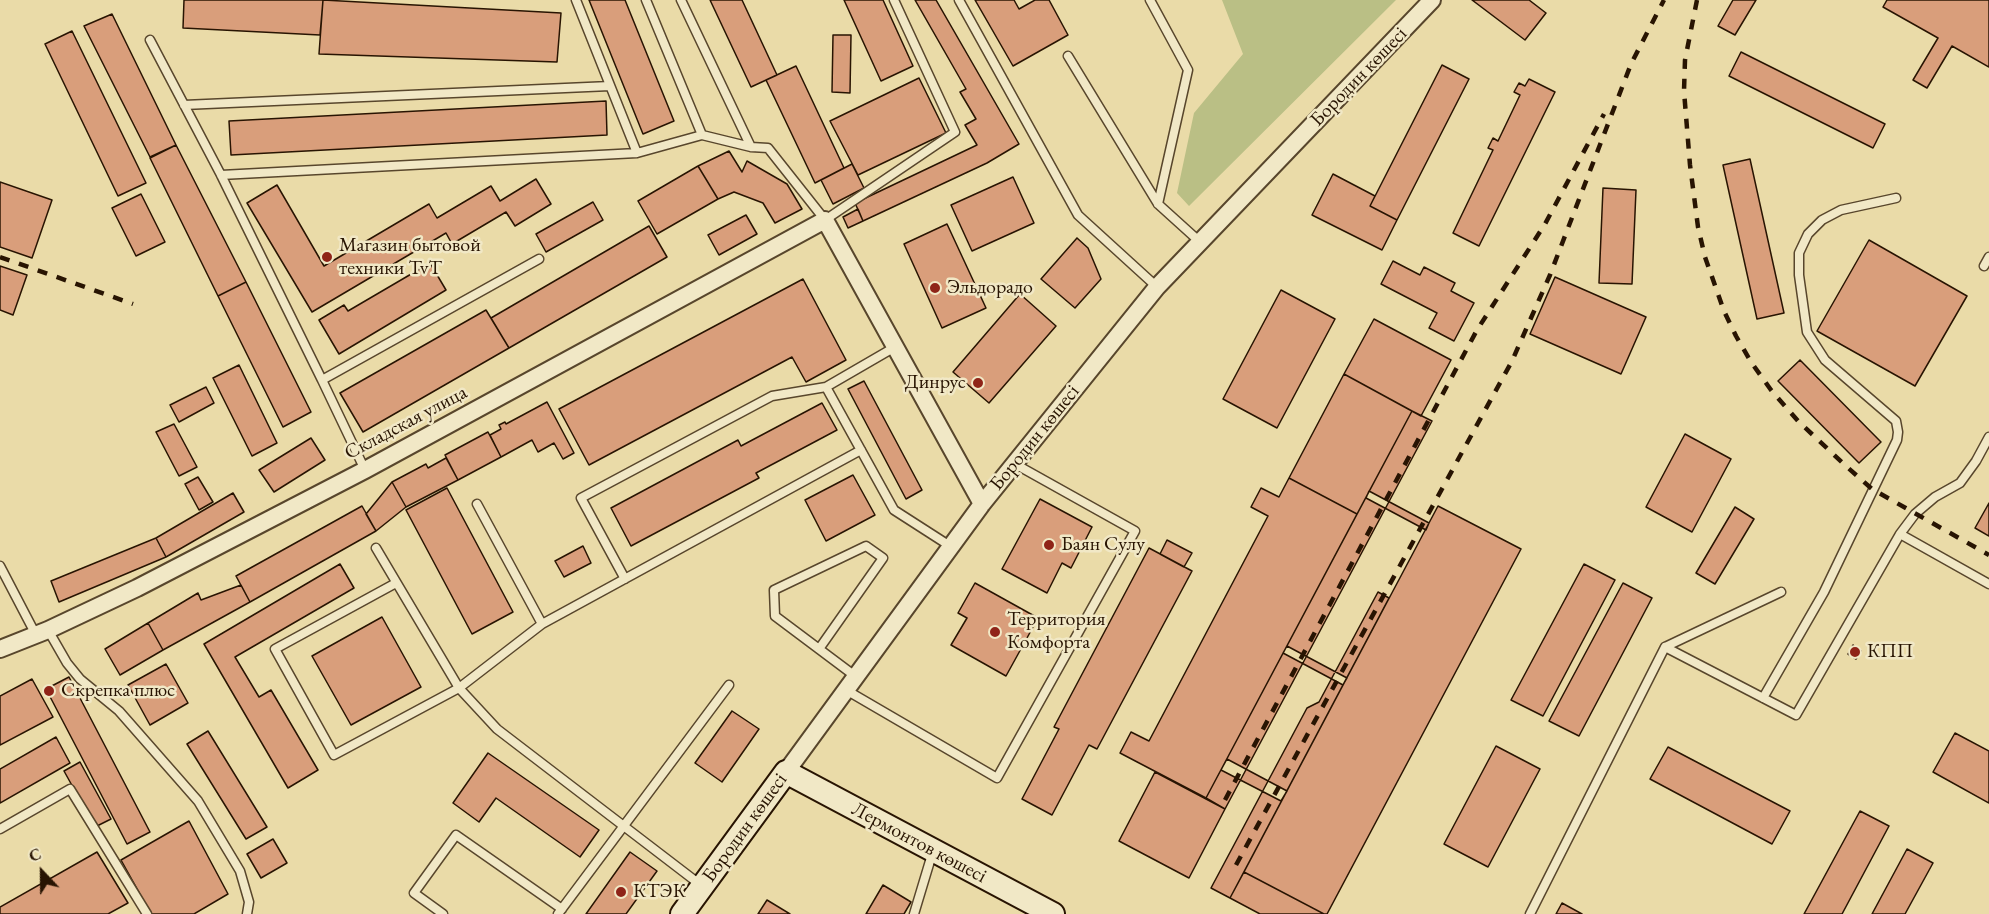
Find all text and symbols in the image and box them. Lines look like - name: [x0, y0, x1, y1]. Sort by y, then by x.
- street label: Бородин көшесі: [1306, 22, 1412, 132]
- place label: Магазин бытовой техники TvT: [339, 234, 481, 281]
- marker: Магазин бытовой техники TvT: [320, 250, 334, 264]
- place label: Эльдорадо: [947, 276, 1033, 300]
- marker: Эльдорадо: [928, 281, 942, 295]
- place label: Динрус: [905, 371, 966, 395]
- marker: Динрус: [971, 376, 985, 390]
- street label: Бородин көшесі: [985, 380, 1085, 496]
- street label: Складская улица: [341, 381, 471, 465]
- place label: Баян Сулу: [1061, 533, 1145, 557]
- marker: Баян Сулу: [1042, 538, 1056, 552]
- place label: Территория Комфорта: [1007, 608, 1105, 655]
- marker: Территория Комфорта: [988, 625, 1002, 639]
- place label: КПП: [1867, 640, 1913, 664]
- marker: КПП: [1848, 645, 1862, 659]
- place label: Скрепка плюс: [61, 679, 175, 703]
- marker: Скрепка плюс: [42, 684, 56, 698]
- street label: Бородин көшесі: [697, 769, 793, 887]
- street label: Лермонтов көшесі: [848, 797, 990, 889]
- north arrow: [12, 842, 72, 902]
- text: С: [26, 843, 44, 867]
- place label: КТЭК: [633, 880, 686, 904]
- marker: КТЭК: [614, 885, 628, 899]

